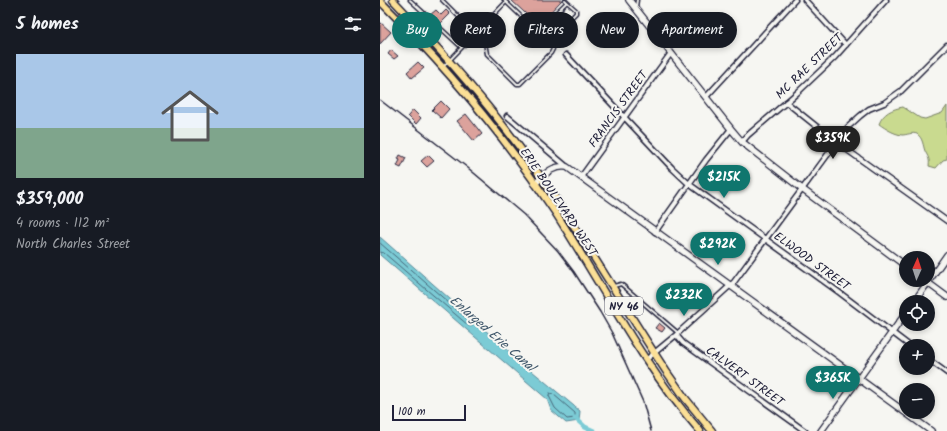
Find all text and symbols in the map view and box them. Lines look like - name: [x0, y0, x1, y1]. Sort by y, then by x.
- text: 5 homes: [16, 11, 79, 38]
- chip: Buy: [392, 12, 442, 48]
- chip: Rent: [450, 12, 506, 48]
- chip: Filters: [514, 12, 578, 48]
- chip: New: [586, 12, 639, 48]
- chip: Apartment: [647, 12, 737, 48]
- icon: filters: [342, 13, 364, 35]
- street label: MC RAE STREET: [771, 28, 849, 104]
- street label: FRANCIS STREET: [584, 66, 654, 152]
- icon: home: [154, 80, 226, 152]
- pin: $359K: [805, 126, 861, 160]
- text: $359K: [815, 128, 851, 149]
- street label: ERIE BOULEVARD WEST: [515, 144, 603, 262]
- pin: $215K: [696, 165, 752, 199]
- text: $215K: [707, 167, 741, 188]
- text: $359,000: [16, 186, 83, 213]
- text: 4 rooms · 112 m²: [16, 213, 109, 234]
- street label: ELWOOD STREET: [770, 227, 855, 297]
- pin: $292K: [690, 232, 746, 266]
- text: North Charles Street: [16, 234, 130, 255]
- text: $292K: [699, 234, 737, 255]
- north arrow: [899, 251, 935, 287]
- map controls: [899, 251, 935, 419]
- pin: $232K: [656, 283, 712, 317]
- text: $232K: [665, 285, 703, 306]
- water label: Enlarged Erie Canal: [444, 291, 542, 379]
- button: locate: [899, 295, 935, 331]
- road number: NY 46: [605, 297, 643, 315]
- button: +: [899, 339, 935, 375]
- street label: CALVERT STREET: [702, 341, 789, 412]
- pin: $365K: [805, 366, 861, 400]
- text: $365K: [815, 368, 851, 389]
- button: −: [899, 383, 935, 419]
- scale bar: [392, 403, 466, 422]
- text: 100 m: [398, 403, 426, 421]

